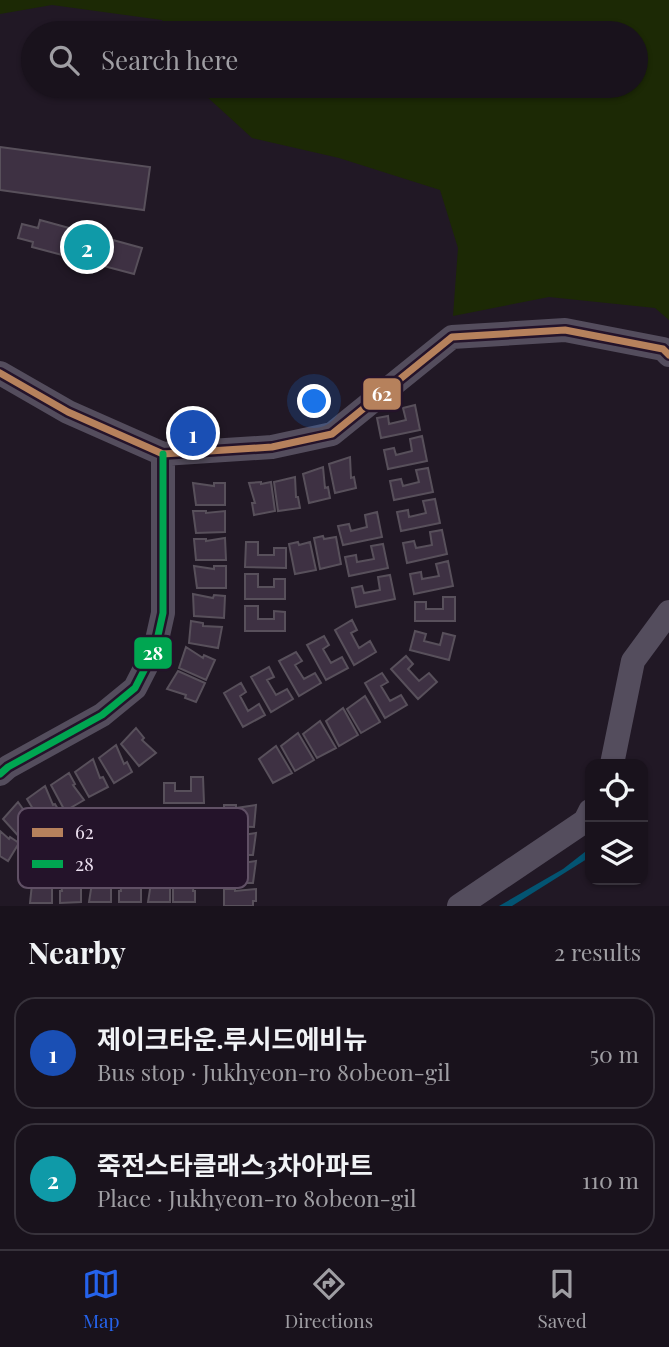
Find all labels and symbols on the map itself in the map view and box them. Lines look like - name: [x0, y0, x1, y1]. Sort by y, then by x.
- pin: 2: [64, 221, 110, 273]
- line badge: 62: [362, 377, 402, 411]
- text: 62: [372, 380, 392, 406]
- your location: [297, 384, 331, 418]
- pin: 1: [170, 407, 216, 459]
- line badge: 28: [133, 636, 173, 670]
- text: 28: [143, 639, 163, 665]
- legend: [18, 808, 248, 888]
- text: 62: [75, 818, 94, 844]
- text: 28: [75, 850, 94, 876]

